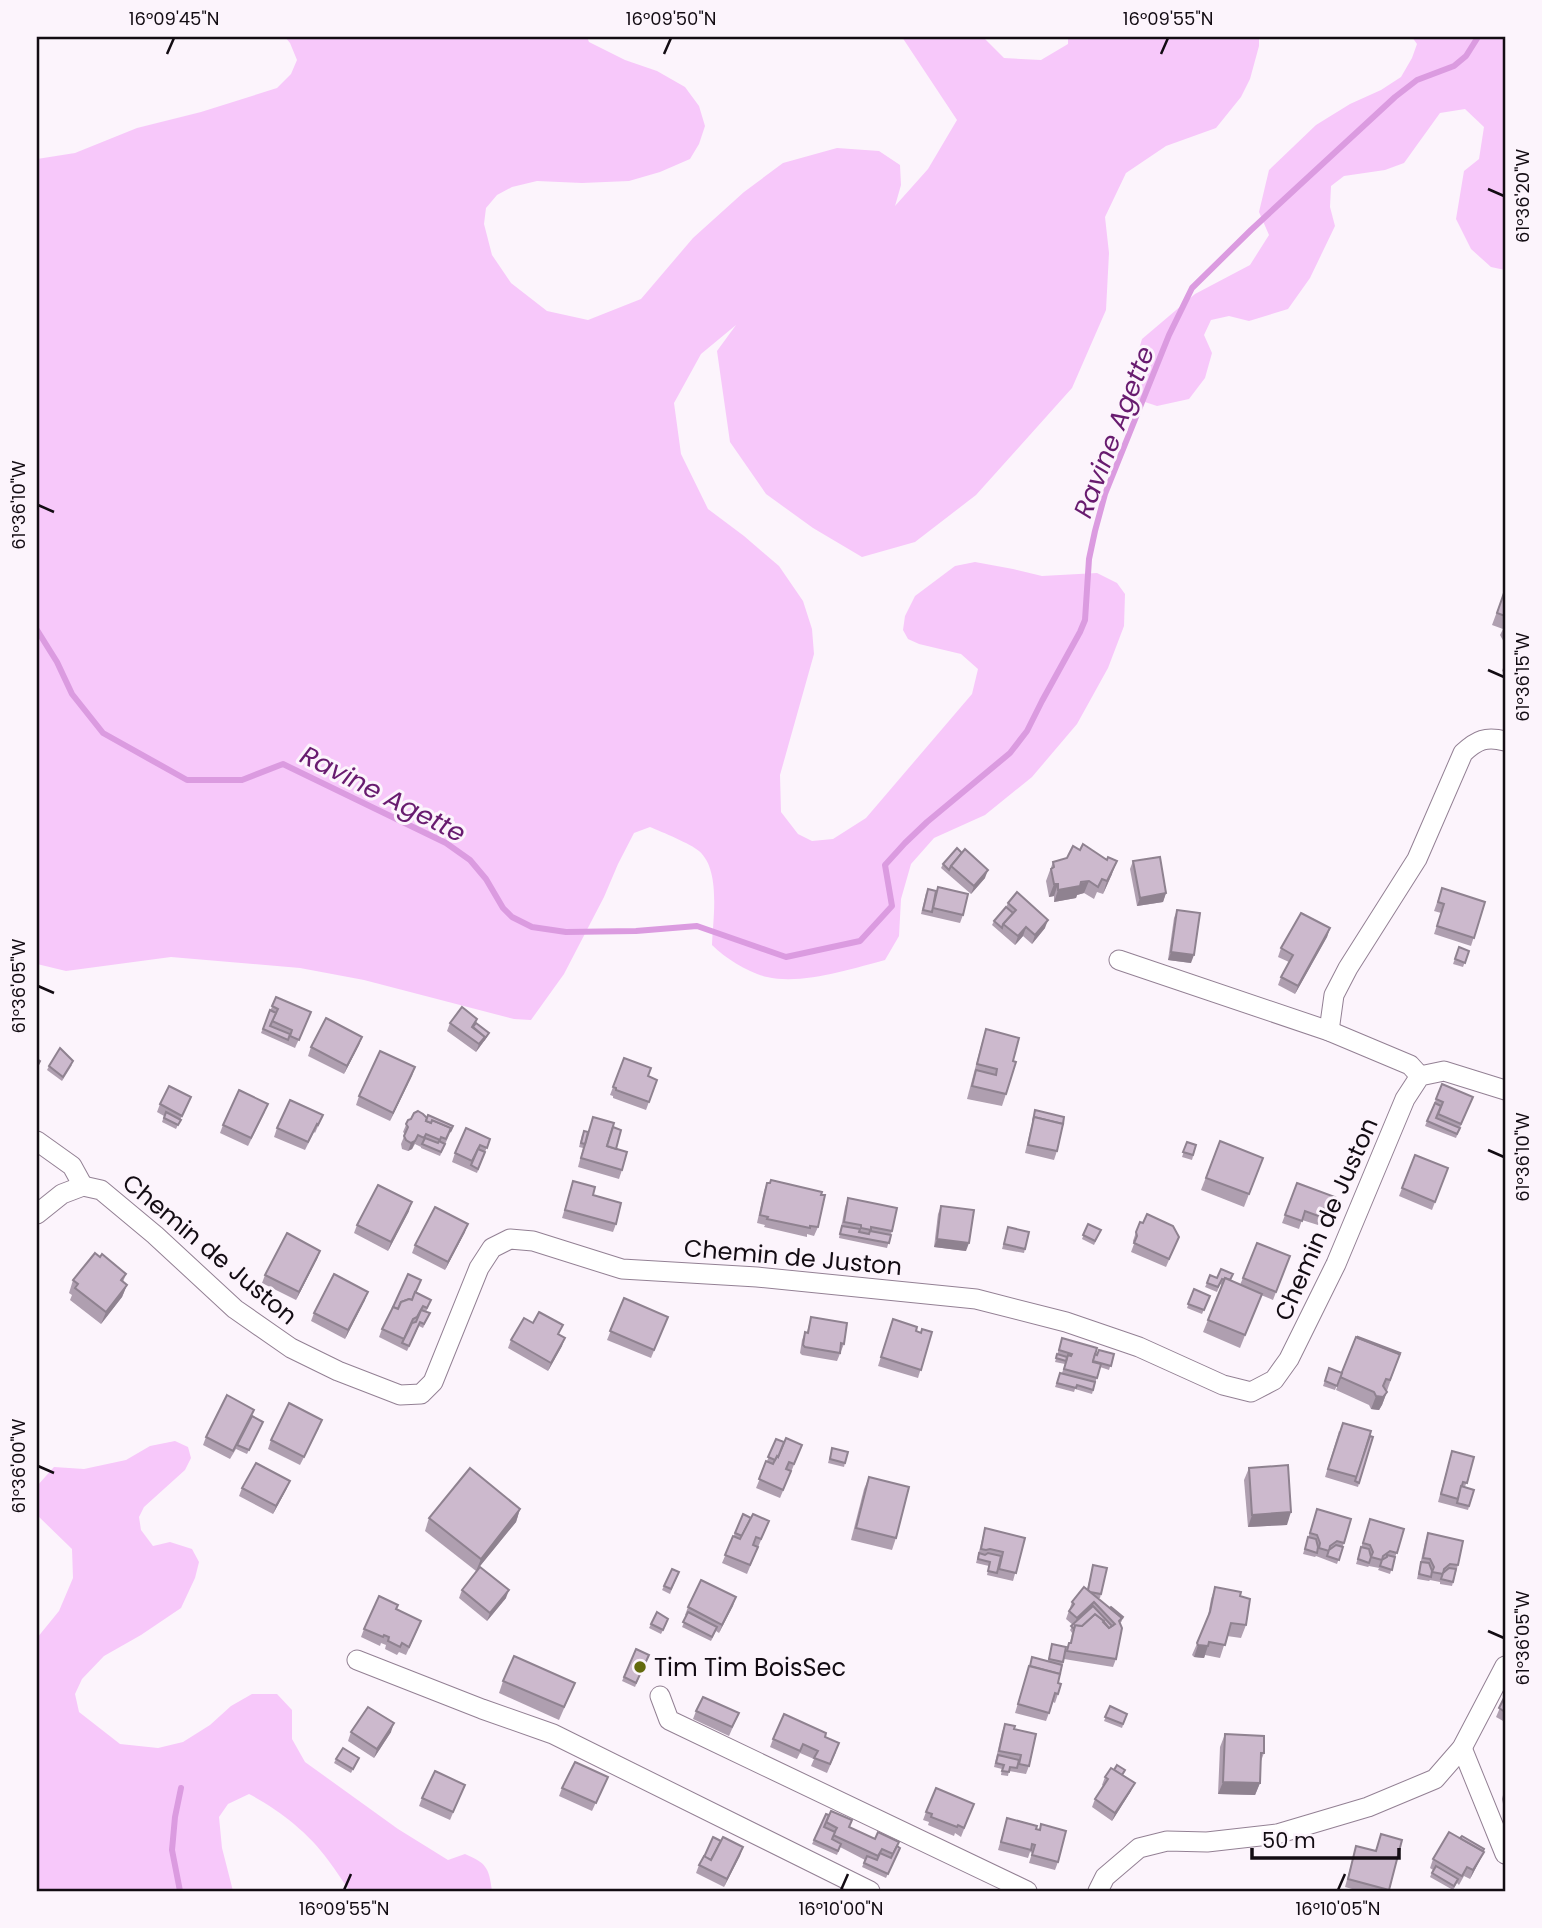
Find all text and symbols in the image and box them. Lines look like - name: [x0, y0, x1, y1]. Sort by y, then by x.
- text: 16°09'45"N: [129, 6, 219, 31]
- text: 16°09'50"N: [626, 6, 716, 31]
- text: 16°09'55"N: [1123, 6, 1213, 31]
- text: 61°36'20"W: [1510, 149, 1535, 243]
- water label: Ravine Agette: [1065, 341, 1163, 523]
- text: 61°36'10"W: [6, 460, 31, 550]
- text: 61°36'15"W: [1510, 632, 1535, 722]
- water label: Ravine Agette: [294, 737, 472, 851]
- text: 61°36'05"W: [6, 938, 31, 1033]
- street label: Chemin de Juston: [1266, 1112, 1386, 1326]
- text: 61°36'10"W: [1510, 1112, 1535, 1202]
- street label: Chemin de Juston: [116, 1166, 304, 1332]
- street label: Chemin de Juston: [683, 1231, 903, 1283]
- text: 61°36'00"W: [6, 1418, 31, 1513]
- text: 61°36'05"W: [1510, 1590, 1535, 1685]
- place label: Tim Tim BoisSec: [654, 1651, 846, 1684]
- marker: Tim Tim BoisSec: [632, 1659, 648, 1675]
- scale bar: [1252, 1816, 1398, 1860]
- text: 50 m: [1262, 1826, 1316, 1855]
- text: 16°09'55"N: [299, 1896, 389, 1921]
- text: 16°10'00"N: [798, 1896, 884, 1921]
- text: 16°10'05"N: [1295, 1896, 1381, 1921]

